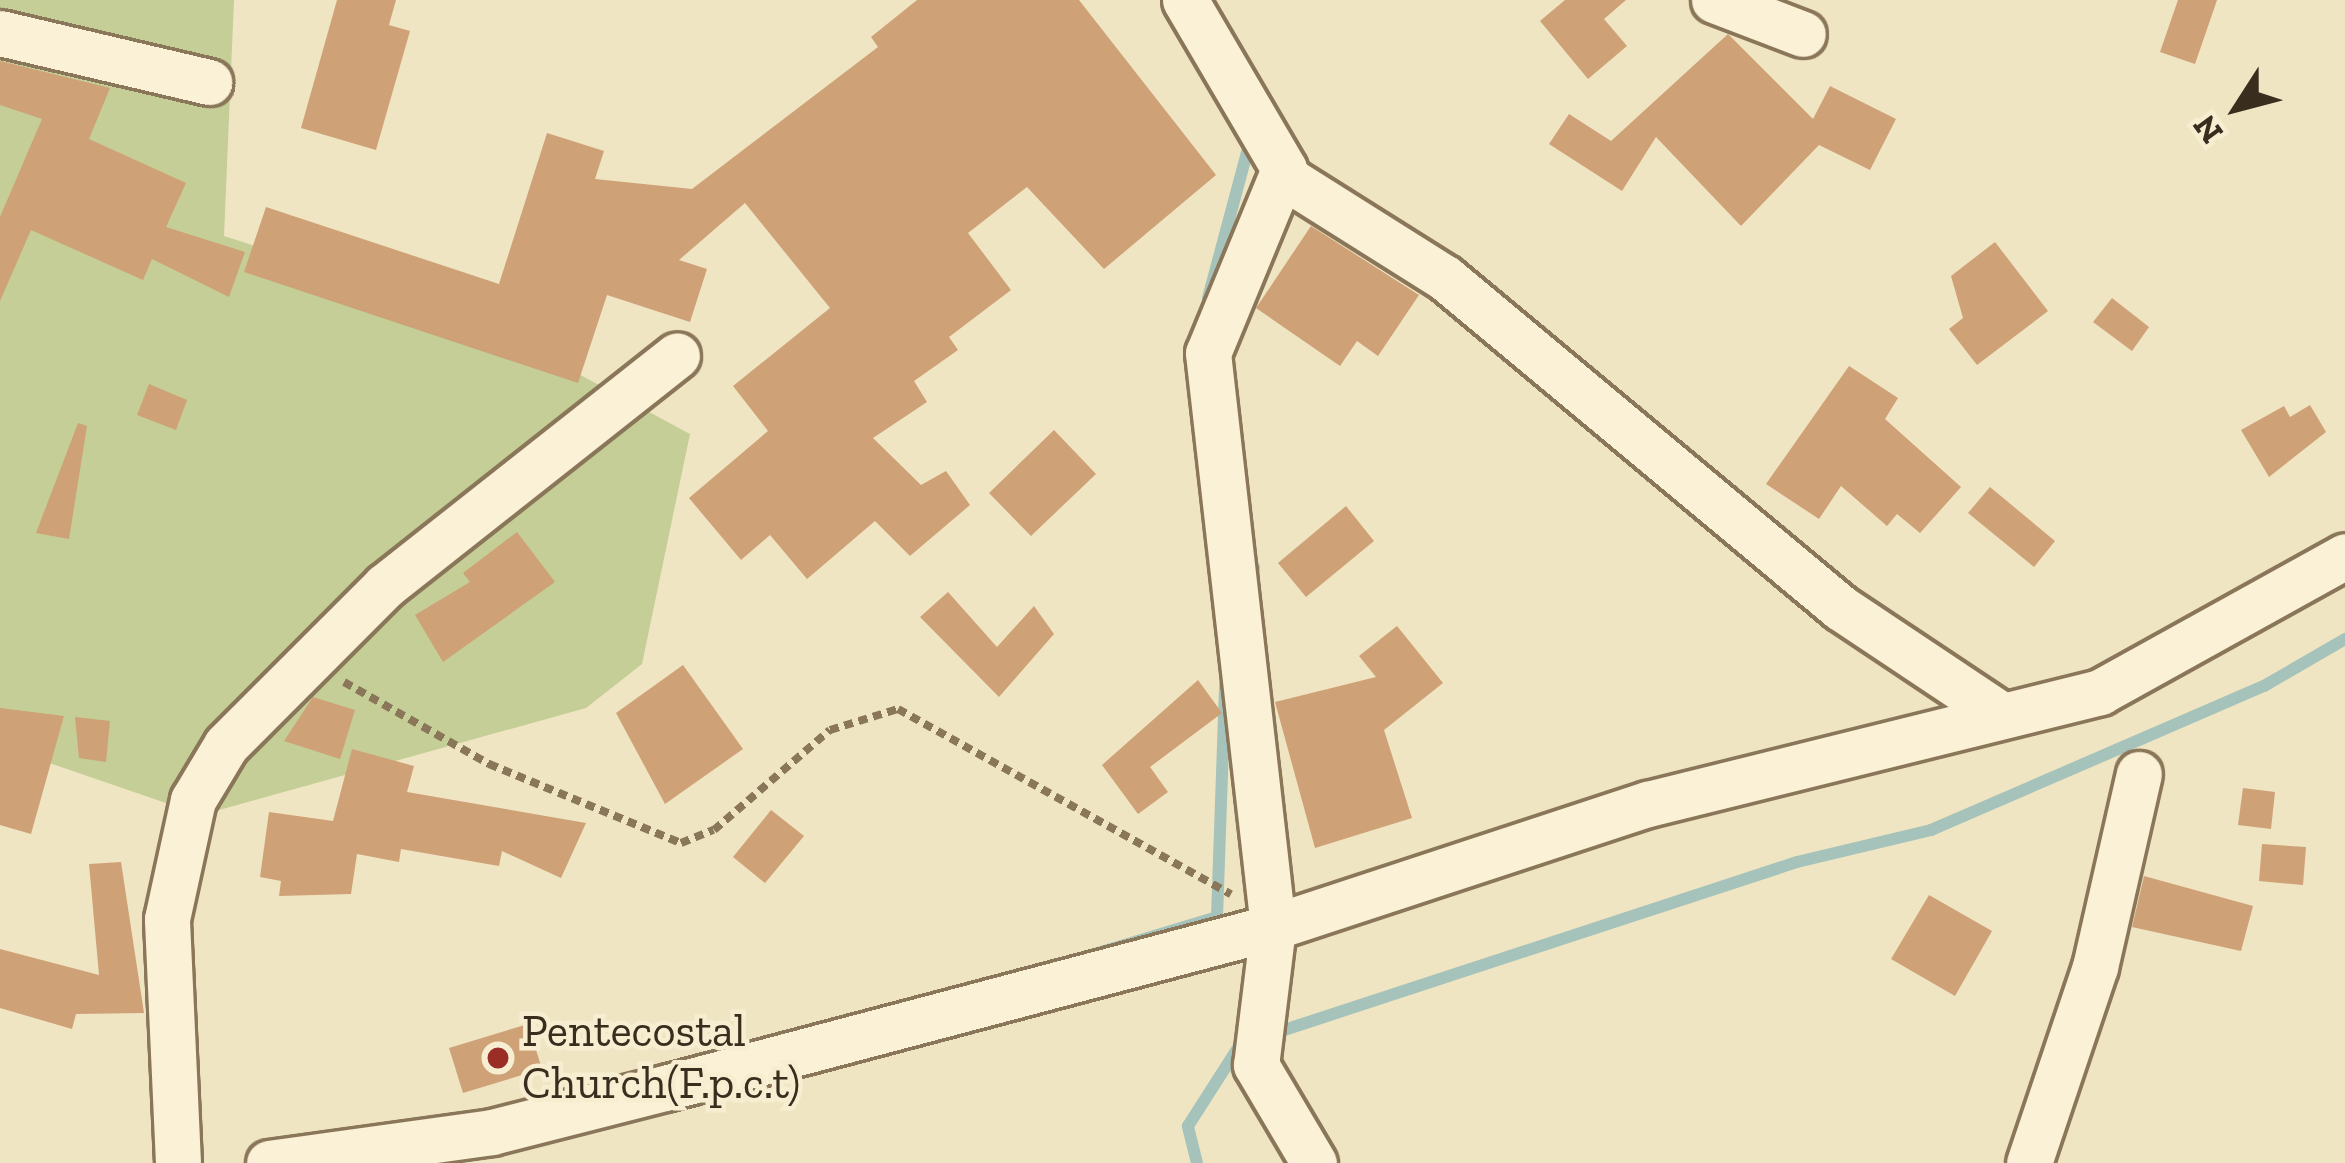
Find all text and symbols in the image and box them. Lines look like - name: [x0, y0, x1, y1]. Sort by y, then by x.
- north arrow: [2177, 48, 2297, 168]
- text: N: [2184, 108, 2231, 151]
- place label: Pentecostal Church(F.p.c.t): [522, 1005, 800, 1111]
- marker: Pentecostal Church(F.p.c.t): [485, 1045, 511, 1071]

